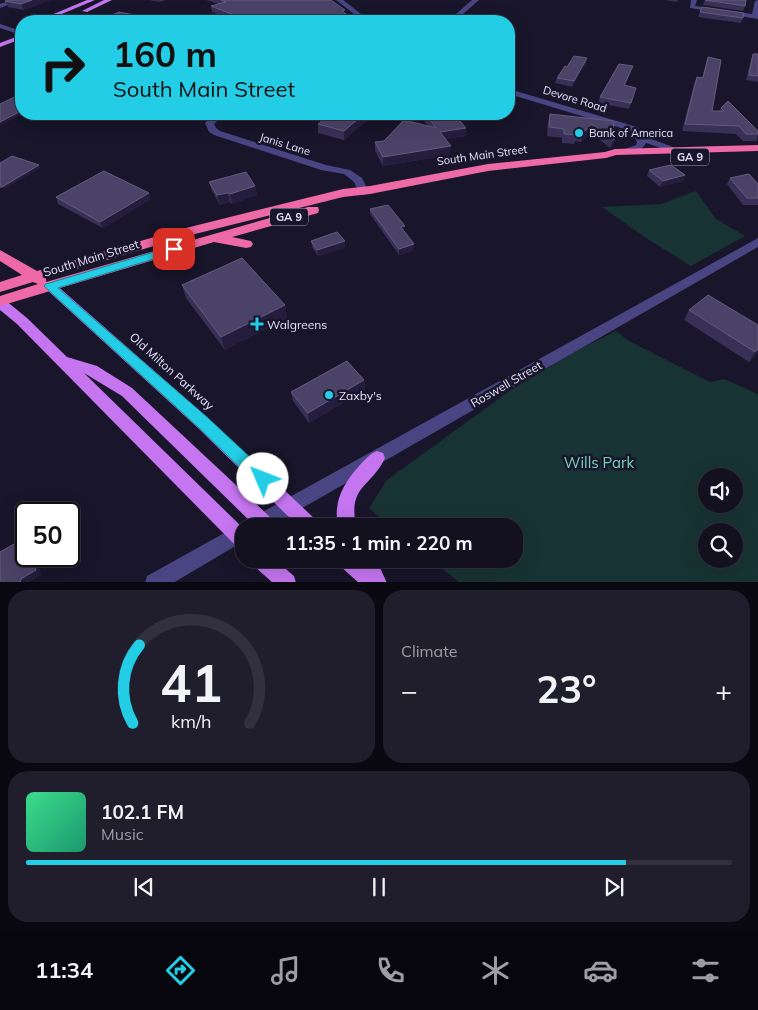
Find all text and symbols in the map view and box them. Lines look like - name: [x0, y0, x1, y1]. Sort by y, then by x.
- text: 160 m: [113, 32, 217, 76]
- icon: right: [30, 35, 95, 100]
- text: South Main Street: [113, 75, 295, 103]
- street label: Devore Road: [541, 83, 609, 115]
- place label: Bank of America: [589, 126, 673, 140]
- marker: Bank of America: [573, 127, 585, 139]
- street label: Janis Lane: [258, 130, 312, 158]
- street label: South Main Street: [436, 142, 528, 168]
- road number: GA 9: [671, 148, 709, 166]
- road number: GA 9: [270, 208, 308, 226]
- pin: [153, 228, 195, 270]
- icon: arrive: [160, 235, 188, 263]
- street label: South Main Street: [41, 236, 141, 280]
- place label: Walgreens: [267, 317, 327, 332]
- marker: Walgreens: [251, 318, 263, 330]
- street label: Old Milton Parkway: [127, 329, 218, 413]
- street label: Roswell Street: [468, 358, 544, 410]
- place label: Zaxby's: [339, 388, 382, 403]
- marker: Zaxby's: [323, 389, 335, 401]
- position arrow: [236, 452, 288, 504]
- park label: Wills Park: [564, 453, 634, 472]
- map controls: [698, 468, 743, 568]
- button: sound: [698, 468, 743, 513]
- speed limit sign: 50: [15, 502, 80, 567]
- button: search: [698, 523, 743, 568]
- text: 11:35 · 1 min · 220 m: [285, 531, 473, 555]
- text: Climate: [401, 641, 457, 661]
- text: 41: [160, 650, 223, 715]
- text: 23°: [536, 665, 597, 713]
- text: −: [401, 673, 418, 708]
- text: +: [715, 673, 732, 708]
- text: km/h: [171, 710, 212, 732]
- text: 102.1 FM: [101, 800, 184, 824]
- text: Music: [101, 824, 144, 844]
- icon: previous: [130, 873, 158, 901]
- icon: pause: [365, 873, 393, 901]
- icon: next: [600, 873, 628, 901]
- icon: directions: [163, 953, 198, 988]
- icon: music: [268, 953, 303, 988]
- icon: phone: [373, 953, 408, 988]
- icon: climate: [478, 953, 513, 988]
- icon: car: [583, 953, 618, 988]
- icon: filters: [688, 953, 723, 988]
- text: 11:34: [35, 956, 93, 984]

